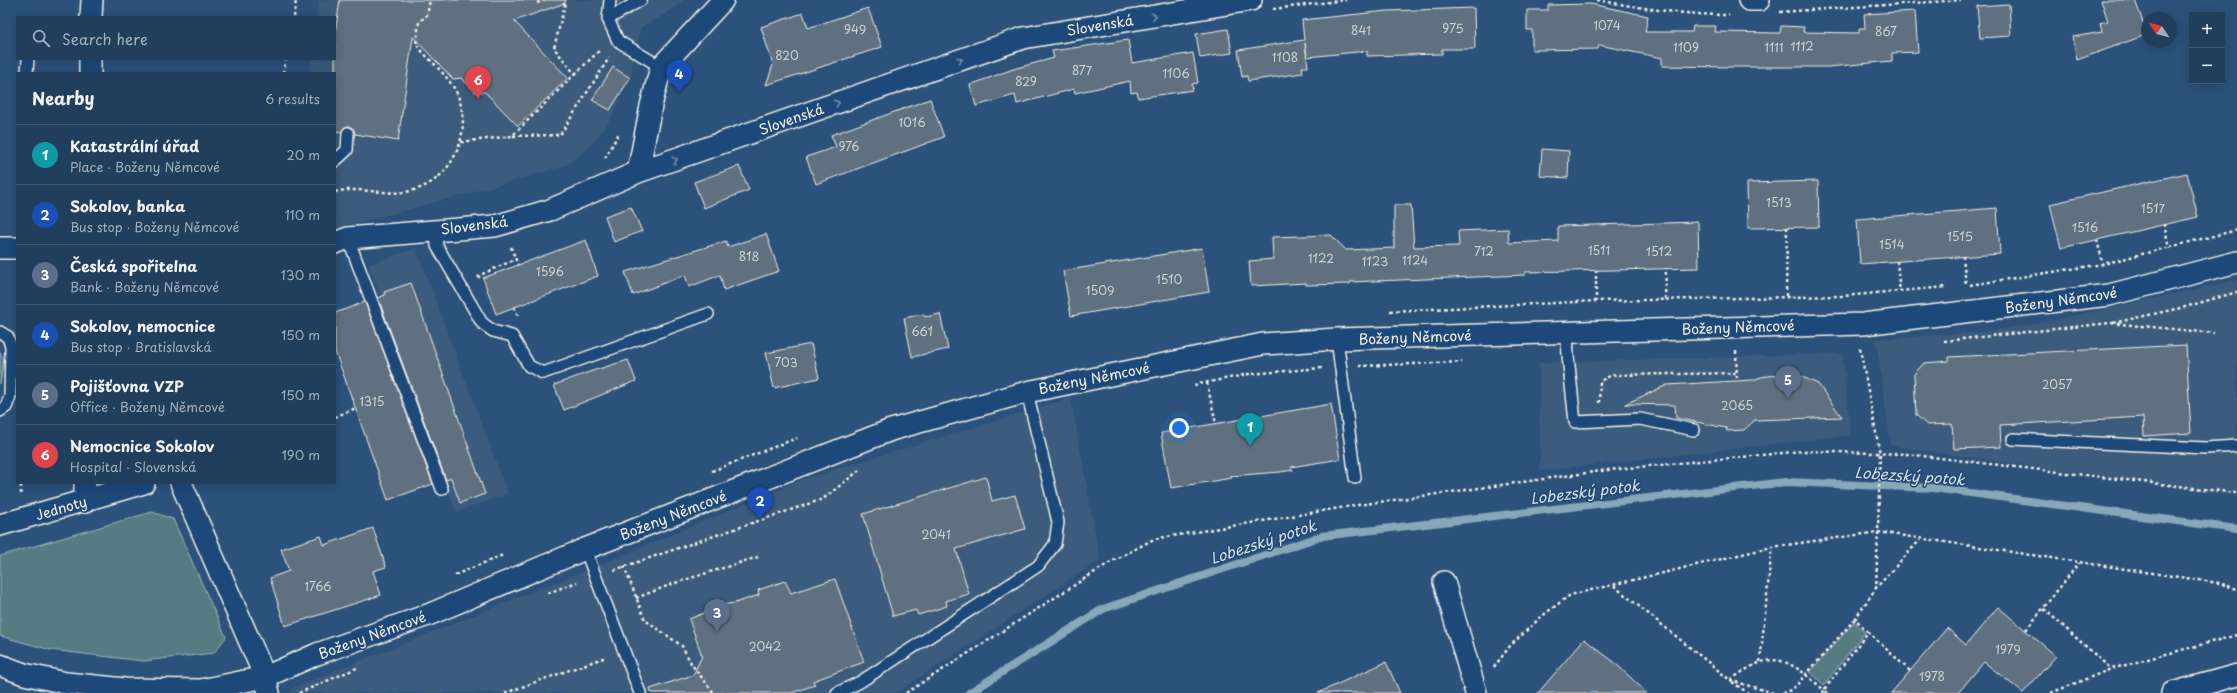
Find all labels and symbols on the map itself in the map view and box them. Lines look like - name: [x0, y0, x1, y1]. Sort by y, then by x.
- street label: Slovenská: [1065, 9, 1135, 41]
- one-way arrow: [1151, 12, 1157, 21]
- north arrow: [2141, 12, 2177, 48]
- house number: 1074: [1593, 16, 1621, 34]
- house number: 975: [1442, 19, 1464, 37]
- house number: 949: [844, 20, 866, 38]
- house number: 841: [1351, 21, 1371, 39]
- house number: 867: [1875, 22, 1897, 40]
- house number: 1112: [1790, 37, 1814, 55]
- house number: 1109: [1673, 38, 1699, 56]
- house number: 1111: [1764, 38, 1784, 56]
- house number: 820: [775, 46, 799, 64]
- house number: 1108: [1272, 48, 1298, 66]
- one-way arrow: [956, 56, 963, 64]
- pin: 4: [666, 60, 692, 93]
- house number: 877: [1072, 61, 1093, 79]
- house number: 1106: [1162, 64, 1190, 82]
- pin: 6: [465, 66, 491, 99]
- house number: 829: [1015, 72, 1037, 90]
- street label: Slovenská: [756, 98, 827, 140]
- one-way arrow: [834, 99, 841, 107]
- house number: 1016: [898, 113, 926, 131]
- house number: 976: [838, 137, 860, 155]
- one-way arrow: [671, 156, 678, 164]
- house number: 1513: [1766, 193, 1792, 211]
- house number: 1517: [2141, 199, 2166, 217]
- street label: Slovenská: [439, 210, 509, 240]
- house number: 1516: [2072, 218, 2098, 236]
- house number: 1515: [1947, 227, 1973, 245]
- house number: 1514: [1879, 235, 1905, 253]
- house number: 1511: [1588, 241, 1610, 259]
- house number: 712: [1474, 242, 1494, 260]
- house number: 1512: [1646, 242, 1672, 260]
- house number: 818: [739, 247, 759, 265]
- house number: 1122: [1308, 249, 1334, 267]
- house number: 1124: [1402, 251, 1428, 269]
- house number: 1123: [1362, 252, 1388, 270]
- house number: 1596: [536, 262, 564, 280]
- house number: 1510: [1156, 270, 1182, 288]
- house number: 1509: [1086, 281, 1114, 299]
- street label: Boženy Němcové: [2004, 282, 2118, 318]
- street label: Boženy Němcové: [1681, 315, 1795, 339]
- house number: 661: [911, 322, 933, 340]
- street label: Boženy Němcové: [1358, 325, 1472, 349]
- house number: 703: [774, 353, 798, 371]
- street label: Boženy Němcové: [1037, 357, 1151, 399]
- pin: 5: [1775, 366, 1801, 399]
- house number: 2057: [2042, 375, 2072, 393]
- house number: 1315: [360, 392, 384, 410]
- house number: 2065: [1721, 396, 1753, 414]
- pin: 1: [1237, 413, 1263, 446]
- your location: [1169, 418, 1189, 438]
- water label: Lobezský potok: [1854, 460, 1967, 490]
- water label: Lobezský potok: [1529, 473, 1642, 509]
- street label: Boženy Němcové: [616, 485, 730, 545]
- pin: 2: [747, 487, 773, 520]
- street label: Jednoty: [33, 491, 89, 525]
- water label: Lobezský potok: [1207, 513, 1320, 569]
- house number: 2041: [921, 525, 951, 543]
- house number: 1766: [304, 577, 332, 595]
- pin: 3: [704, 599, 730, 632]
- street label: Boženy Němcové: [315, 606, 429, 664]
- house number: 2042: [749, 637, 781, 655]
- house number: 1979: [1995, 640, 2021, 658]
- house number: 1978: [1919, 667, 1945, 685]

